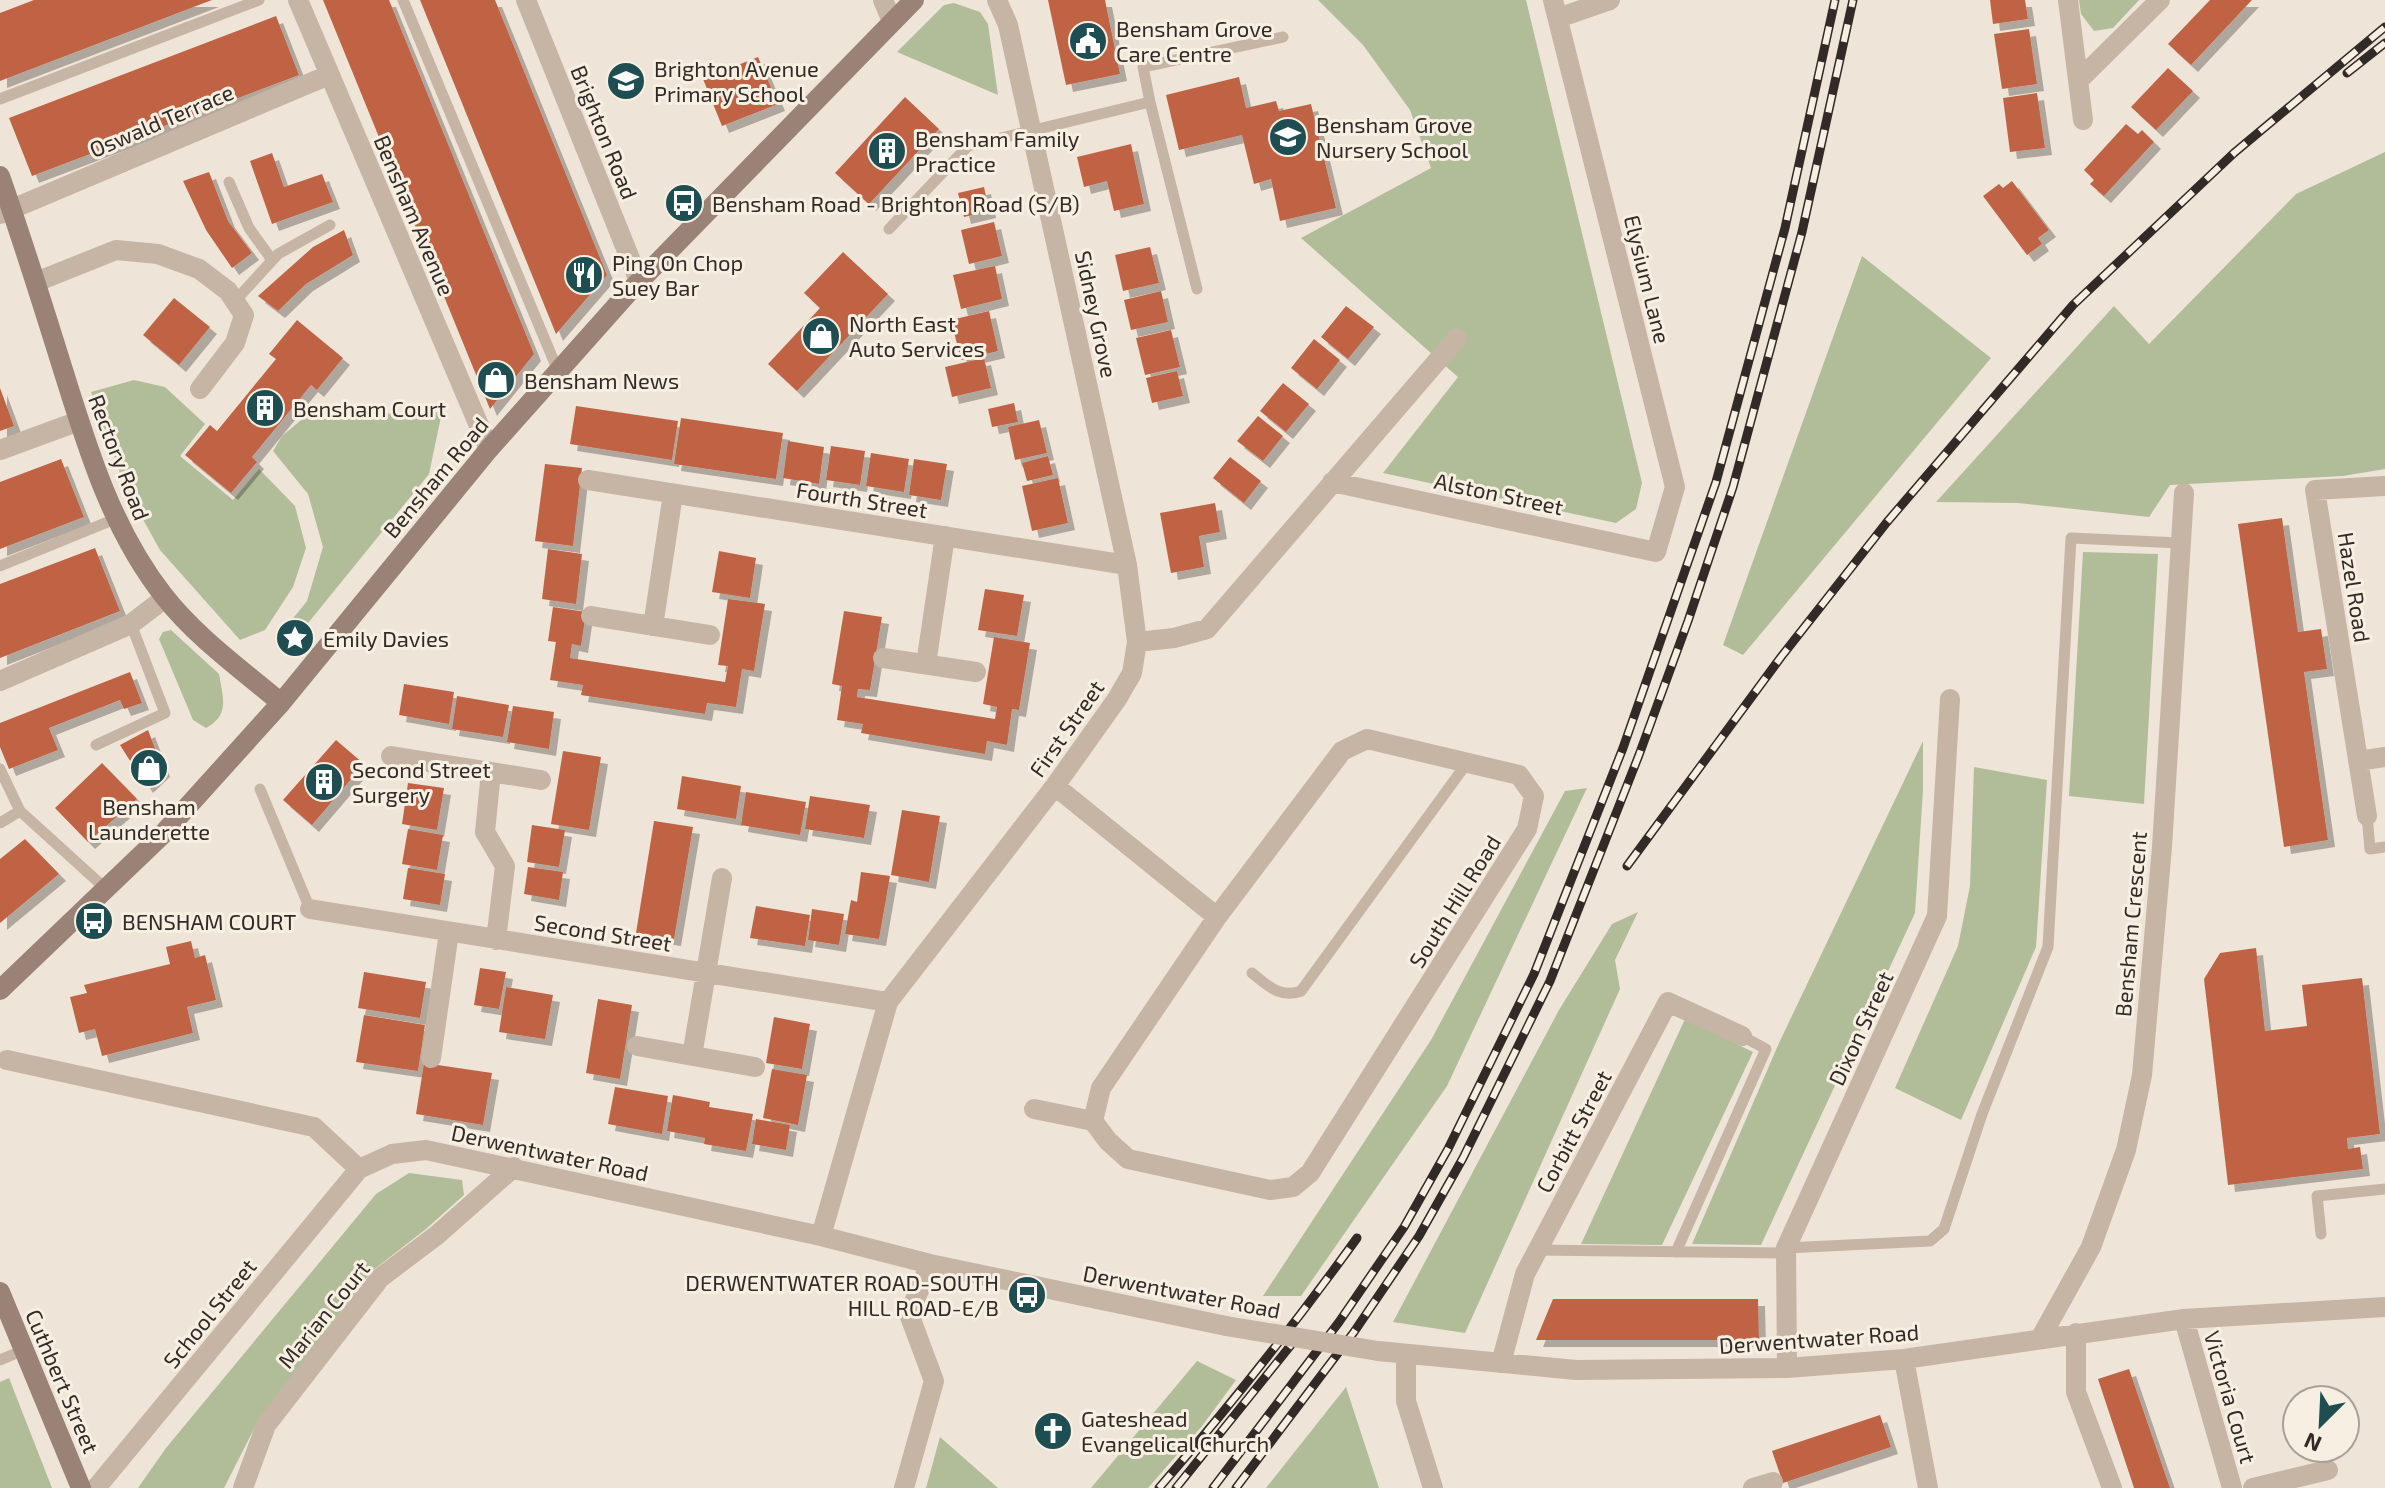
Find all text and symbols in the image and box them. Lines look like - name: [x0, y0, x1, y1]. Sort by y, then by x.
- place label: Bensham Grove Care Centre: [1116, 15, 1273, 66]
- public building icon: Bensham Grove Care Centre: [1067, 20, 1109, 62]
- place label: Brighton Avenue Primary School: [654, 55, 819, 106]
- school or university icon: Brighton Avenue Primary School: [605, 60, 647, 102]
- street label: Brighton Road: [566, 61, 644, 203]
- street label: Oswald Terrace: [85, 78, 237, 162]
- place label: Bensham Grove Nursery School: [1316, 111, 1473, 162]
- school or university icon: Bensham Grove Nursery School: [1267, 116, 1309, 158]
- place label: Bensham Family Practice: [915, 125, 1080, 176]
- building icon: Bensham Family Practice: [866, 130, 908, 172]
- street label: Bensham Avenue: [369, 131, 461, 299]
- bus stop icon: Bensham Road - Brighton Road (S/B): [663, 182, 705, 224]
- place label: Bensham Road - Brighton Road (S/B): [712, 190, 1080, 216]
- street label: Elysium Lane: [1619, 212, 1677, 346]
- street label: Sidney Grove: [1071, 248, 1123, 380]
- place label: Ping On Chop Suey Bar: [612, 249, 743, 300]
- restaurant icon: Ping On Chop Suey Bar: [563, 254, 605, 296]
- place label: North East Auto Services: [849, 310, 985, 361]
- shop icon: North East Auto Services: [800, 315, 842, 357]
- shop icon: Bensham News: [475, 359, 517, 401]
- place label: Bensham News: [524, 367, 679, 393]
- building icon: Bensham Court: [244, 387, 286, 429]
- street label: Rectory Road: [84, 390, 156, 524]
- place label: Bensham Court: [293, 395, 446, 421]
- street label: Bensham Road: [377, 412, 493, 542]
- street label: Alston Street: [1432, 467, 1566, 519]
- street label: Fourth Street: [794, 476, 930, 522]
- street label: Hazel Road: [2333, 530, 2377, 644]
- place icon: Emily Davies: [274, 617, 316, 659]
- place label: Emily Davies: [323, 625, 449, 651]
- street label: First Street: [1023, 675, 1109, 781]
- shop icon: Bensham Launderette: [128, 747, 170, 789]
- place label: Second Street Surgery: [352, 756, 491, 807]
- building icon: Second Street Surgery: [303, 761, 345, 803]
- place label: Bensham Launderette: [88, 793, 210, 844]
- street label: South Hill Road: [1403, 830, 1505, 972]
- street label: Bensham Crescent: [2109, 830, 2151, 1018]
- bus stop icon: BENSHAM COURT: [73, 900, 115, 942]
- place label: BENSHAM COURT: [122, 908, 296, 934]
- street label: Second Street: [532, 908, 674, 956]
- street label: Dixon Street: [1822, 967, 1898, 1089]
- street label: Corbitt Street: [1530, 1065, 1616, 1197]
- street label: Derwentwater Road: [449, 1118, 651, 1186]
- street label: School Street: [157, 1253, 261, 1373]
- street label: Marian Court: [272, 1255, 374, 1373]
- street label: Derwentwater Road: [1081, 1259, 1283, 1323]
- place label: DERWENTWATER ROAD-SOUTH HILL ROAD-E/B: [685, 1269, 999, 1320]
- bus stop icon: DERWENTWATER ROAD-SOUTH HILL ROAD-E/B: [1006, 1274, 1048, 1316]
- street label: Cuthbert Street: [21, 1305, 105, 1457]
- street label: Derwentwater Road: [1718, 1318, 1920, 1358]
- street label: Victoria Court: [2200, 1328, 2262, 1466]
- north arrow: [2281, 1384, 2361, 1464]
- place label: Gateshead Evangelical Church: [1081, 1405, 1269, 1456]
- church icon: Gateshead Evangelical Church: [1032, 1410, 1074, 1452]
- text: N: [2300, 1428, 2325, 1458]

